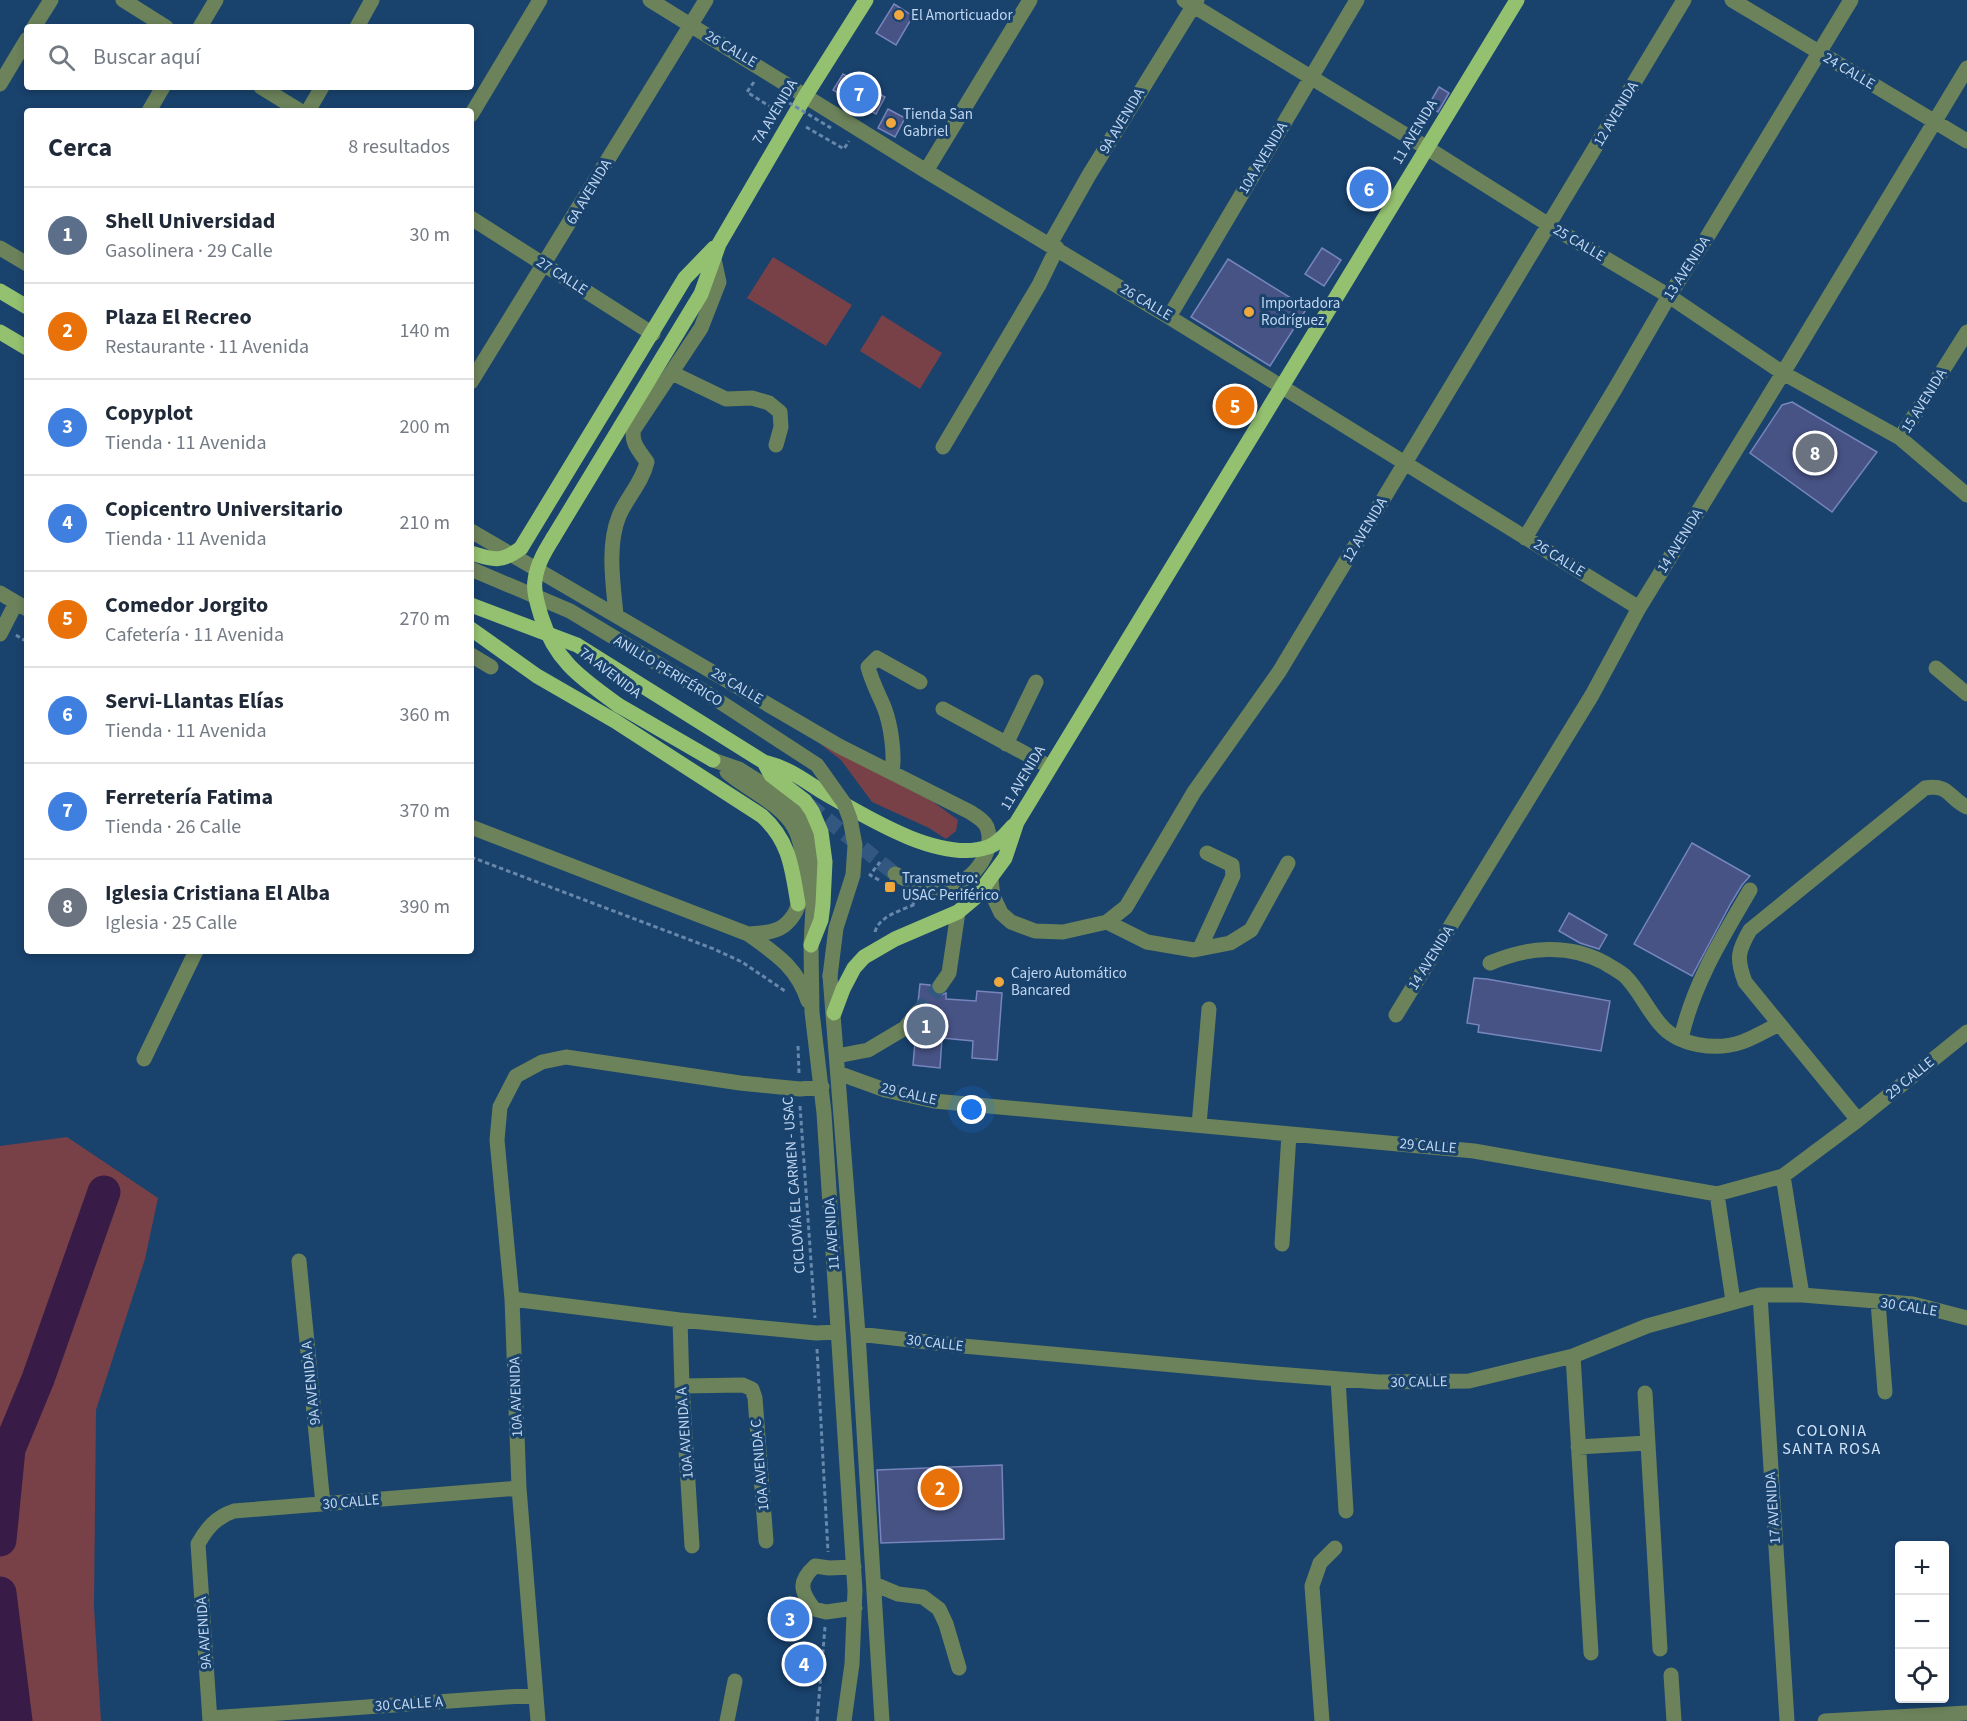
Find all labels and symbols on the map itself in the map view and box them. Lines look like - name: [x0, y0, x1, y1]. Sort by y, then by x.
- place label: El Amorticuador: [911, 5, 1013, 26]
- marker: El Amorticuador: [892, 8, 906, 22]
- street label: 26 CALLE: [701, 25, 761, 73]
- street label: 24 CALLE: [1819, 47, 1879, 95]
- pin: 7: [840, 72, 878, 116]
- street label: 7A AVENIDA: [747, 75, 803, 149]
- street label: 12 AVENIDA: [1588, 77, 1644, 150]
- street label: 9A AVENIDA: [1094, 84, 1150, 158]
- street label: 11 AVENIDA: [1387, 95, 1443, 168]
- place label: Tienda San Gabriel: [903, 104, 973, 142]
- marker: Tienda San Gabriel: [884, 116, 898, 130]
- street label: 10A AVENIDA: [1233, 117, 1293, 198]
- street label: 6A AVENIDA: [561, 155, 617, 229]
- pin: 6: [1350, 166, 1388, 212]
- street label: 25 CALLE: [1549, 219, 1609, 267]
- street label: 13 AVENIDA: [1658, 231, 1716, 304]
- street label: 27 CALLE: [532, 252, 592, 300]
- street label: 26 CALLE: [1116, 278, 1176, 326]
- place label: Importadora Rodríguez: [1261, 293, 1340, 331]
- marker: Importadora Rodríguez: [1242, 305, 1256, 319]
- street label: 15 AVENIDA: [1896, 364, 1953, 437]
- pin: 5: [1216, 384, 1254, 428]
- pin: 8: [1796, 430, 1834, 476]
- street label: 12 AVENIDA: [1337, 493, 1393, 566]
- street label: 14 AVENIDA: [1652, 504, 1709, 577]
- street label: 26 CALLE: [1529, 534, 1589, 582]
- street label: ANILLO PERIFÉRICO: [610, 630, 726, 712]
- street label: 7A AVENIDA: [575, 643, 646, 704]
- street label: 28 CALLE: [707, 662, 767, 710]
- street label: 11 AVENIDA: [995, 741, 1051, 814]
- place label: Transmetro: USAC Periférico: [902, 868, 999, 906]
- marker: Transmetro: USAC Periférico: [883, 880, 897, 894]
- street label: 14 AVENIDA: [1403, 921, 1460, 994]
- place label: Cajero Automático Bancared: [1011, 963, 1127, 1001]
- marker: Cajero Automático Bancared: [992, 975, 1006, 989]
- pin: 1: [906, 1004, 946, 1048]
- street label: 29 CALLE: [1881, 1052, 1939, 1104]
- street label: 29 CALLE: [879, 1077, 939, 1111]
- street label: CICLOVÍA EL CARMEN - USAC: [777, 1095, 811, 1274]
- your location: [957, 1095, 986, 1124]
- street label: 29 CALLE: [1399, 1133, 1457, 1159]
- street label: 11 AVENIDA: [819, 1196, 845, 1271]
- street label: 30 CALLE: [1879, 1292, 1939, 1322]
- street label: 30 CALLE: [905, 1329, 965, 1357]
- street label: 9A AVENIDA A: [296, 1339, 326, 1426]
- street label: 10A AVENIDA: [504, 1356, 528, 1438]
- street label: 30 CALLE: [1390, 1371, 1448, 1393]
- street label: 10A AVENIDA A: [671, 1386, 699, 1479]
- street label: 10A AVENIDA C: [745, 1418, 774, 1512]
- district label: COLONIA SANTA ROSA: [1782, 1420, 1882, 1460]
- pin: 2: [920, 1466, 960, 1510]
- street label: 17 AVENIDA: [1760, 1470, 1786, 1545]
- street label: 30 CALLE: [322, 1489, 380, 1515]
- street label: 9A AVENIDA: [191, 1595, 217, 1670]
- pin: 3: [770, 1596, 810, 1642]
- pin: 4: [784, 1642, 824, 1686]
- street label: 30 CALLE A: [374, 1691, 445, 1717]

